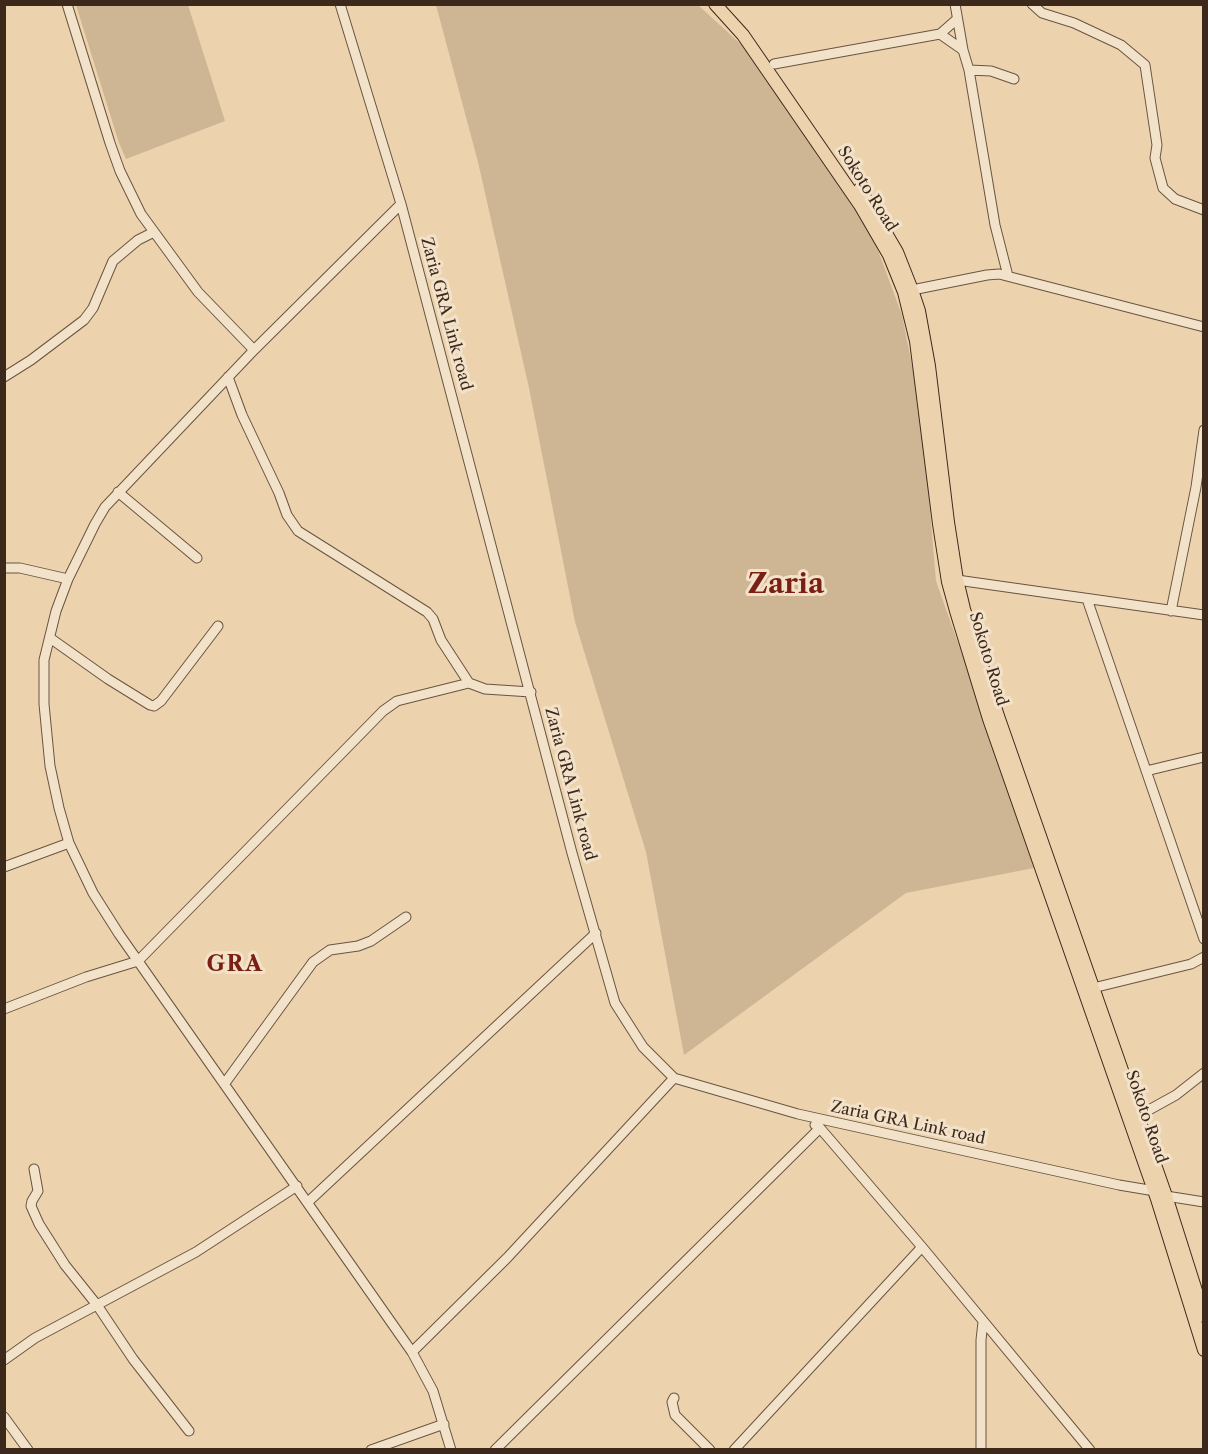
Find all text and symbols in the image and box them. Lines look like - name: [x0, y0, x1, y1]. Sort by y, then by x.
- street label: Sokoto Road: [833, 143, 901, 235]
- street label: Zaria GRA Link road: [416, 235, 476, 393]
- district label: Zaria: [748, 568, 824, 602]
- street label: Sokoto Road: [965, 610, 1011, 708]
- street label: Zaria GRA Link road: [540, 705, 600, 863]
- district label: GRA: [206, 952, 264, 978]
- street label: Sokoto Road: [1121, 1068, 1171, 1166]
- street label: Zaria GRA Link road: [829, 1097, 987, 1149]

